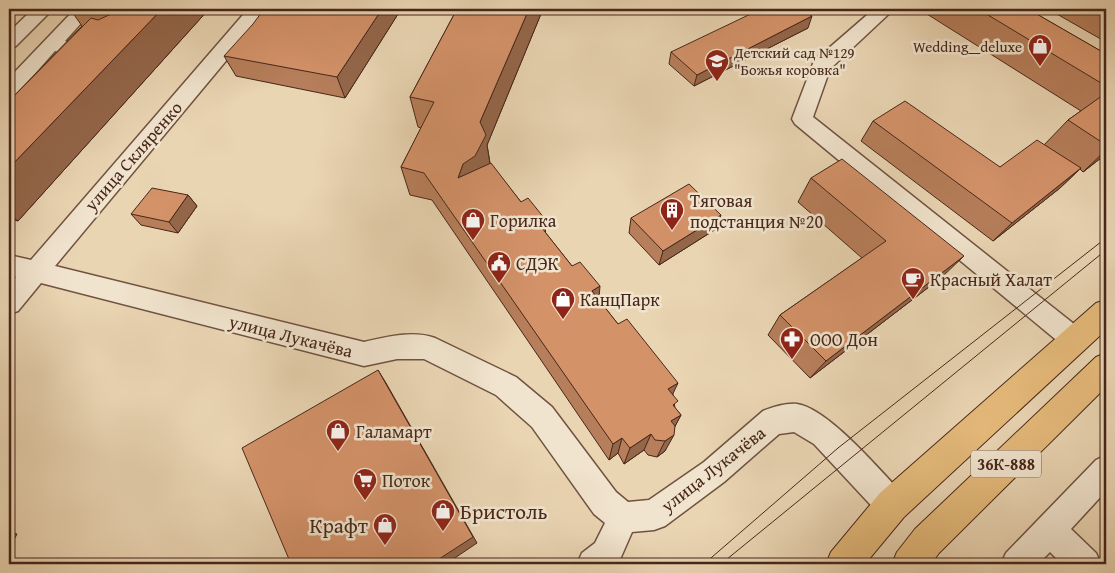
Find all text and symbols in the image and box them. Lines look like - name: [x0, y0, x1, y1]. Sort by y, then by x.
- shop icon: Wedding__deluxe: [1027, 33, 1053, 67]
- place label: Wedding__deluxe: [913, 36, 1022, 57]
- place label: Детский сад №129 "Божья коровка": [733, 42, 855, 80]
- school or university icon: Детский сад №129 "Божья коровка": [704, 48, 730, 82]
- street label: улица Скляренко: [77, 95, 188, 218]
- place label: Тяговая подстанция №20: [690, 187, 823, 235]
- building icon: Тяговая подстанция №20: [659, 197, 685, 231]
- shop icon: Горилка: [460, 207, 486, 241]
- place label: Горилка: [490, 207, 557, 234]
- public building icon: СДЭК: [486, 250, 512, 284]
- place label: СДЭК: [516, 250, 559, 277]
- cafe icon: Красный Халат: [900, 266, 926, 300]
- place label: Красный Халат: [930, 266, 1052, 293]
- shop icon: КанцПарк: [550, 286, 576, 320]
- place label: КанцПарк: [580, 286, 660, 313]
- street label: улица Лукачёва: [225, 307, 356, 365]
- pharmacy icon: ООО Дон: [779, 326, 805, 360]
- place label: ООО Дон: [810, 326, 878, 353]
- shop icon: Галамарт: [325, 418, 351, 452]
- place label: Галамарт: [356, 418, 432, 445]
- street label: улица Лукачёва: [654, 419, 772, 519]
- road number: 36К-888: [971, 450, 1041, 478]
- supermarket icon: Поток: [352, 467, 378, 501]
- place label: Поток: [382, 467, 431, 494]
- place label: Бристоль: [460, 496, 547, 527]
- shop icon: Бристоль: [430, 498, 456, 532]
- place label: Крафт: [310, 510, 368, 541]
- shop icon: Крафт: [372, 512, 398, 546]

